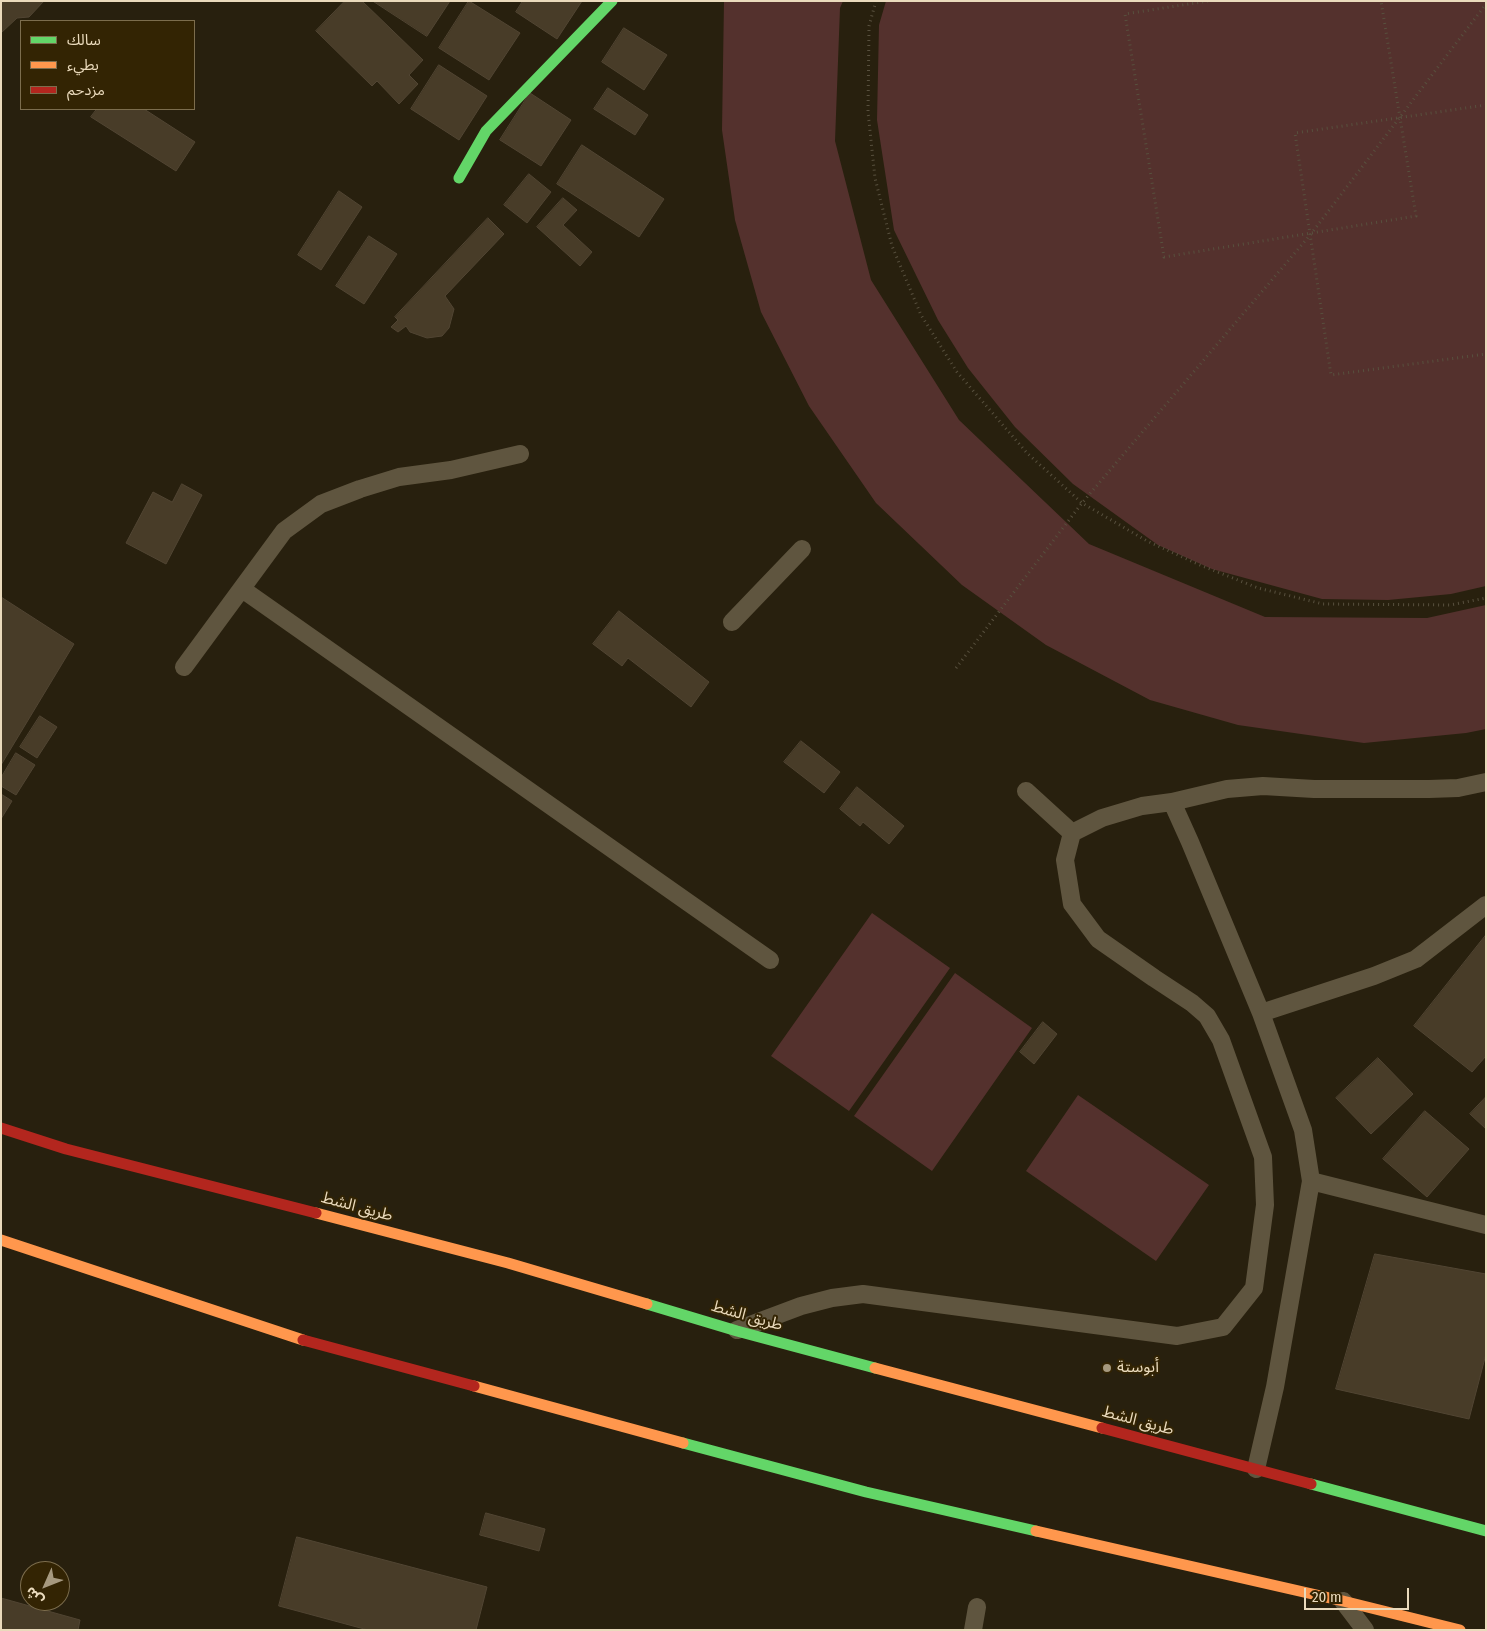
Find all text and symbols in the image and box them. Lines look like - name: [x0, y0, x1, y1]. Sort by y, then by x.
- legend: [20, 20, 195, 110]
- text: سالك: [67, 31, 101, 49]
- text: بطيء: [67, 56, 99, 74]
- text: مزدحم: [67, 81, 105, 99]
- street label: طريق الشط: [319, 1188, 395, 1226]
- street label: طريق الشط: [709, 1297, 785, 1335]
- place label: أبوستة: [1117, 1358, 1159, 1378]
- marker: أبوستة: [1101, 1362, 1113, 1374]
- street label: طريق الشط: [1100, 1402, 1176, 1440]
- north arrow: [20, 1561, 70, 1611]
- scale bar: [1307, 1578, 1412, 1610]
- text: ش: [22, 1583, 47, 1609]
- text: 20 m: [1312, 1588, 1342, 1606]

